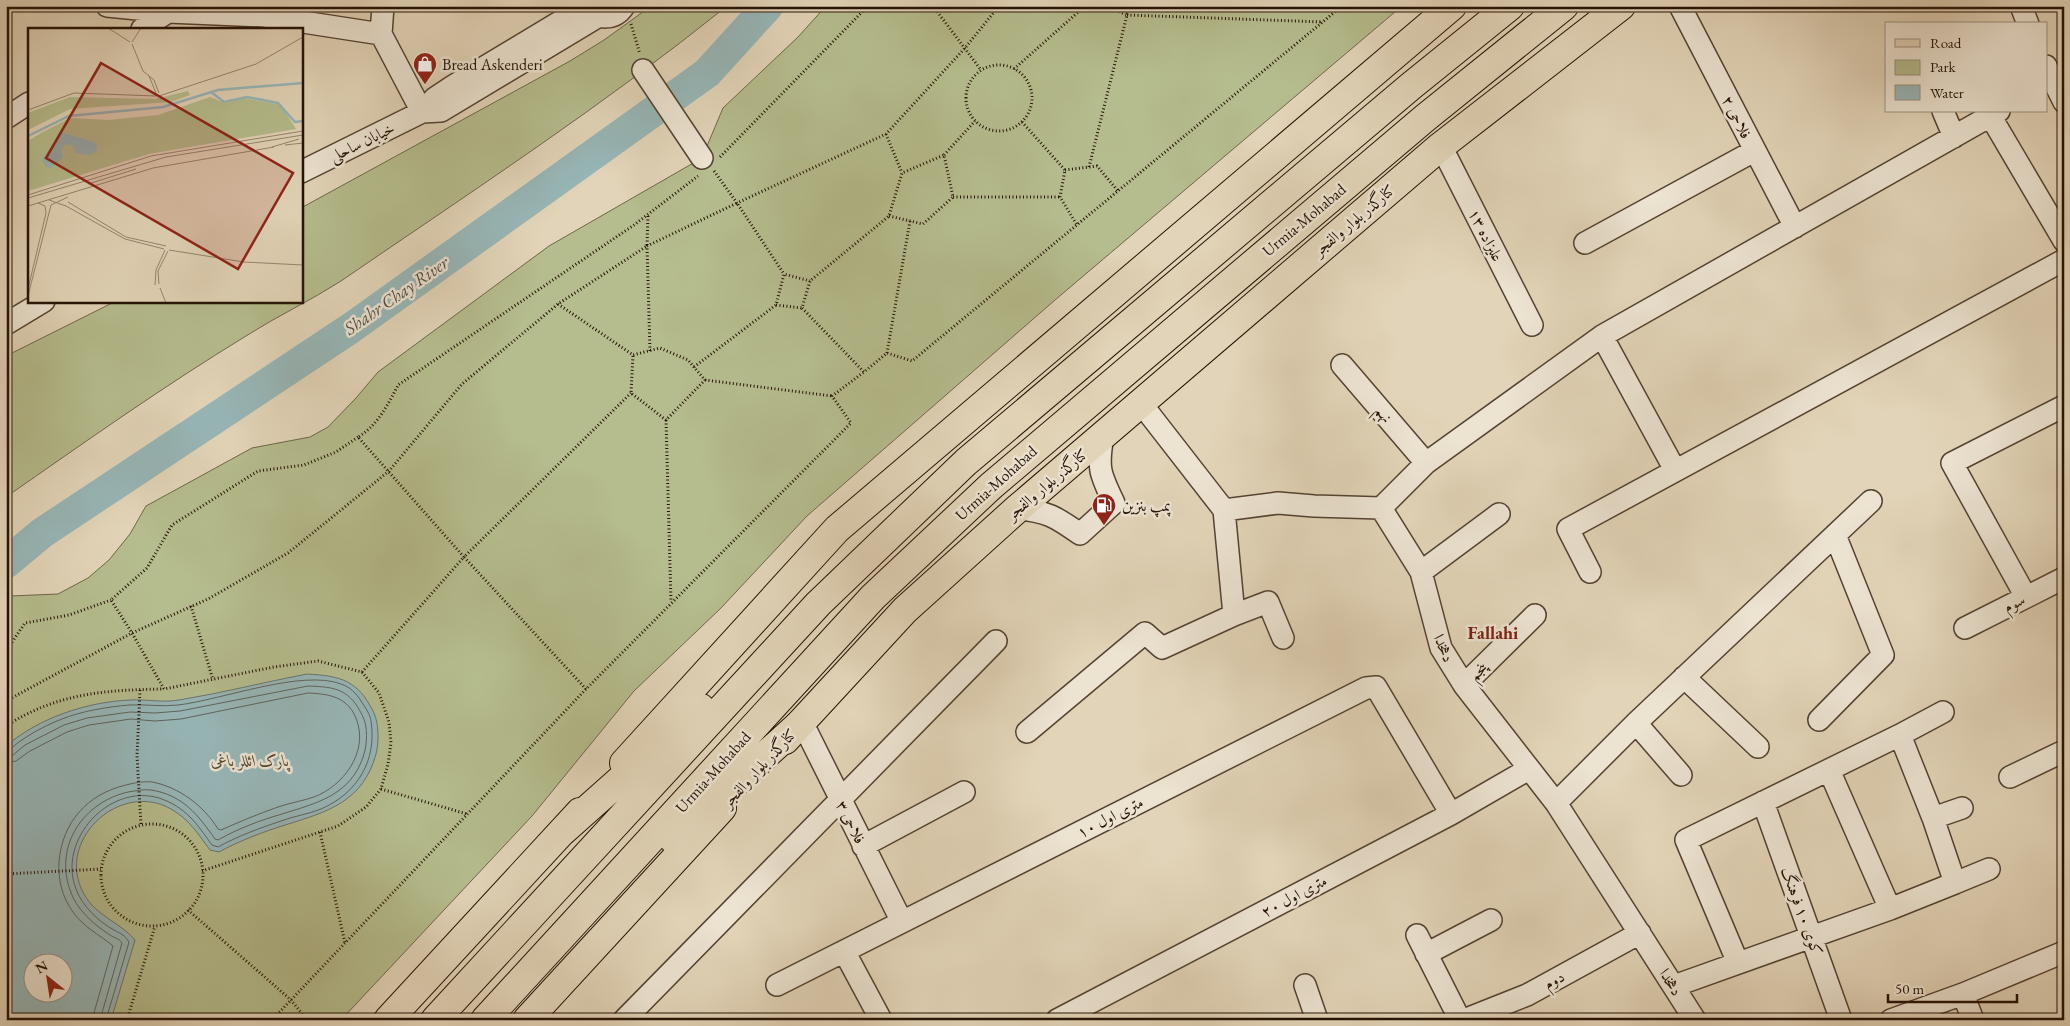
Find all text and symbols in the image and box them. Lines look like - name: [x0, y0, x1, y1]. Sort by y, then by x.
- legend: [1885, 22, 2048, 112]
- inset map: [28, 28, 302, 302]
- text: Road: [1930, 33, 1962, 52]
- shop icon: Bread Askenderi: [412, 51, 438, 85]
- place label: Bread Askenderi: [442, 54, 543, 75]
- text: Park: [1930, 57, 1957, 76]
- text: Water: [1930, 83, 1964, 102]
- street label: فلاحی ۲: [1717, 92, 1757, 142]
- street label: خیابان ساحلی: [326, 117, 399, 168]
- street label: Urmia-Mohabad: [1258, 178, 1351, 261]
- street label: کنارگذر بلوار والفجر: [1307, 179, 1399, 262]
- street label: ۱۳ علیزاده: [1464, 205, 1508, 265]
- water label: Shahr Chay River: [338, 250, 454, 341]
- street label: نهم: [1367, 401, 1397, 430]
- street label: Urmia-Mohabad: [951, 440, 1042, 525]
- street label: کنارگذر بلوار والفجر: [1000, 443, 1092, 526]
- fuel station icon: پمپ بنزین: [1091, 492, 1117, 526]
- place label: پمپ بنزین: [1122, 495, 1172, 518]
- street label: سوم: [2000, 589, 2030, 621]
- district label: Fallahi: [1468, 621, 1519, 644]
- street label: دهخدا: [1429, 631, 1459, 665]
- street label: پنجم: [1464, 656, 1497, 689]
- street label: کنارگذر بلوار والفجر: [715, 723, 801, 813]
- street label: Urmia-Mohabad: [671, 726, 756, 817]
- park label: پارک ائللر باغی: [211, 750, 291, 772]
- street label: ۱۰ متری اول: [1073, 791, 1147, 843]
- street label: فلاحی ۳: [831, 797, 871, 847]
- street label: کوی ۱۰ فرهنگ: [1776, 864, 1828, 958]
- street label: ۲۰ متری اول: [1257, 870, 1331, 922]
- north arrow: [22, 954, 72, 1004]
- text: N: [32, 956, 51, 977]
- street label: دهخدا: [1655, 964, 1687, 1000]
- street label: دوم: [1540, 966, 1570, 998]
- scale bar: [1888, 971, 2016, 1003]
- text: 50 m: [1895, 979, 1924, 998]

